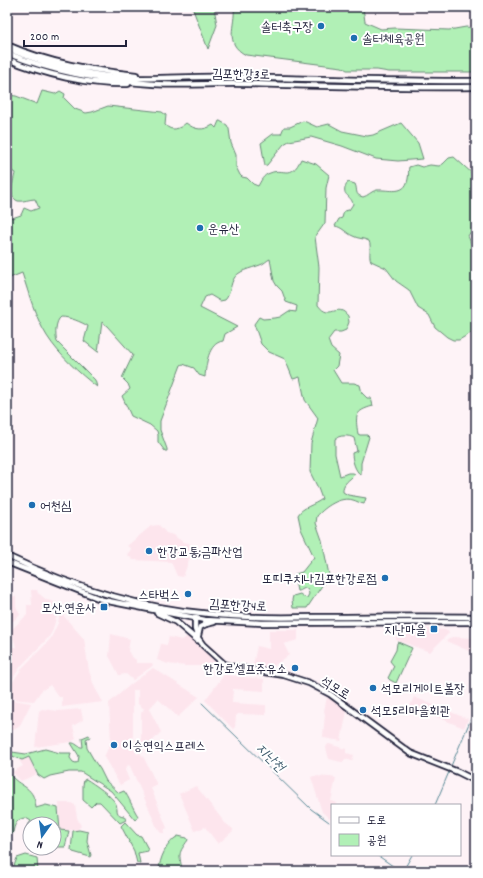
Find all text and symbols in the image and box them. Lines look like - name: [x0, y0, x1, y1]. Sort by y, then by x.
- place label: 솔터축구장: [261, 19, 313, 38]
- marker: 솔터축구장: [316, 21, 326, 31]
- scale bar: [24, 22, 126, 48]
- text: 200 m: [30, 29, 59, 46]
- place label: 솔터체육공원: [362, 31, 425, 50]
- marker: 솔터체육공원: [349, 33, 359, 43]
- street label: 김포한강3로: [212, 65, 270, 86]
- place label: 운유산: [208, 221, 239, 240]
- marker: 운유산: [195, 223, 205, 233]
- place label: 어천심: [40, 498, 71, 517]
- marker: 어천심: [27, 500, 37, 510]
- place label: 한강교통;금파산업: [157, 544, 243, 563]
- marker: 한강교통;금파산업: [144, 546, 154, 556]
- place label: 또띠쿠치나김포한강로점: [262, 571, 377, 590]
- marker: 또띠쿠치나김포한강로점: [380, 573, 390, 583]
- place label: 스타벅스: [138, 587, 180, 606]
- marker: 스타벅스: [183, 589, 193, 599]
- street label: 김포한강4로: [209, 595, 267, 617]
- place label: 모산.연운사: [42, 600, 96, 619]
- marker: 모산.연운사: [99, 602, 109, 612]
- place label: 지난마을: [384, 622, 426, 641]
- marker: 지난마을: [429, 624, 439, 634]
- place label: 한강로셀프주유소: [203, 661, 287, 680]
- marker: 한강로셀프주유소: [290, 663, 300, 673]
- street label: 석모로: [316, 673, 353, 705]
- place label: 석모리게이트볼장: [381, 681, 465, 700]
- marker: 석모리게이트볼장: [368, 683, 378, 693]
- place label: 석모5리마을회관: [371, 703, 450, 722]
- marker: 석모5리마을회관: [358, 705, 368, 715]
- place label: 이승연익스프레스: [122, 738, 206, 757]
- marker: 이승연익스프레스: [109, 740, 119, 750]
- water label: 지난천: [251, 740, 290, 779]
- legend: [331, 804, 461, 856]
- text: 도로: [367, 813, 386, 830]
- north arrow: [22, 816, 62, 856]
- text: 공원: [367, 833, 386, 850]
- text: N: [35, 835, 45, 852]

